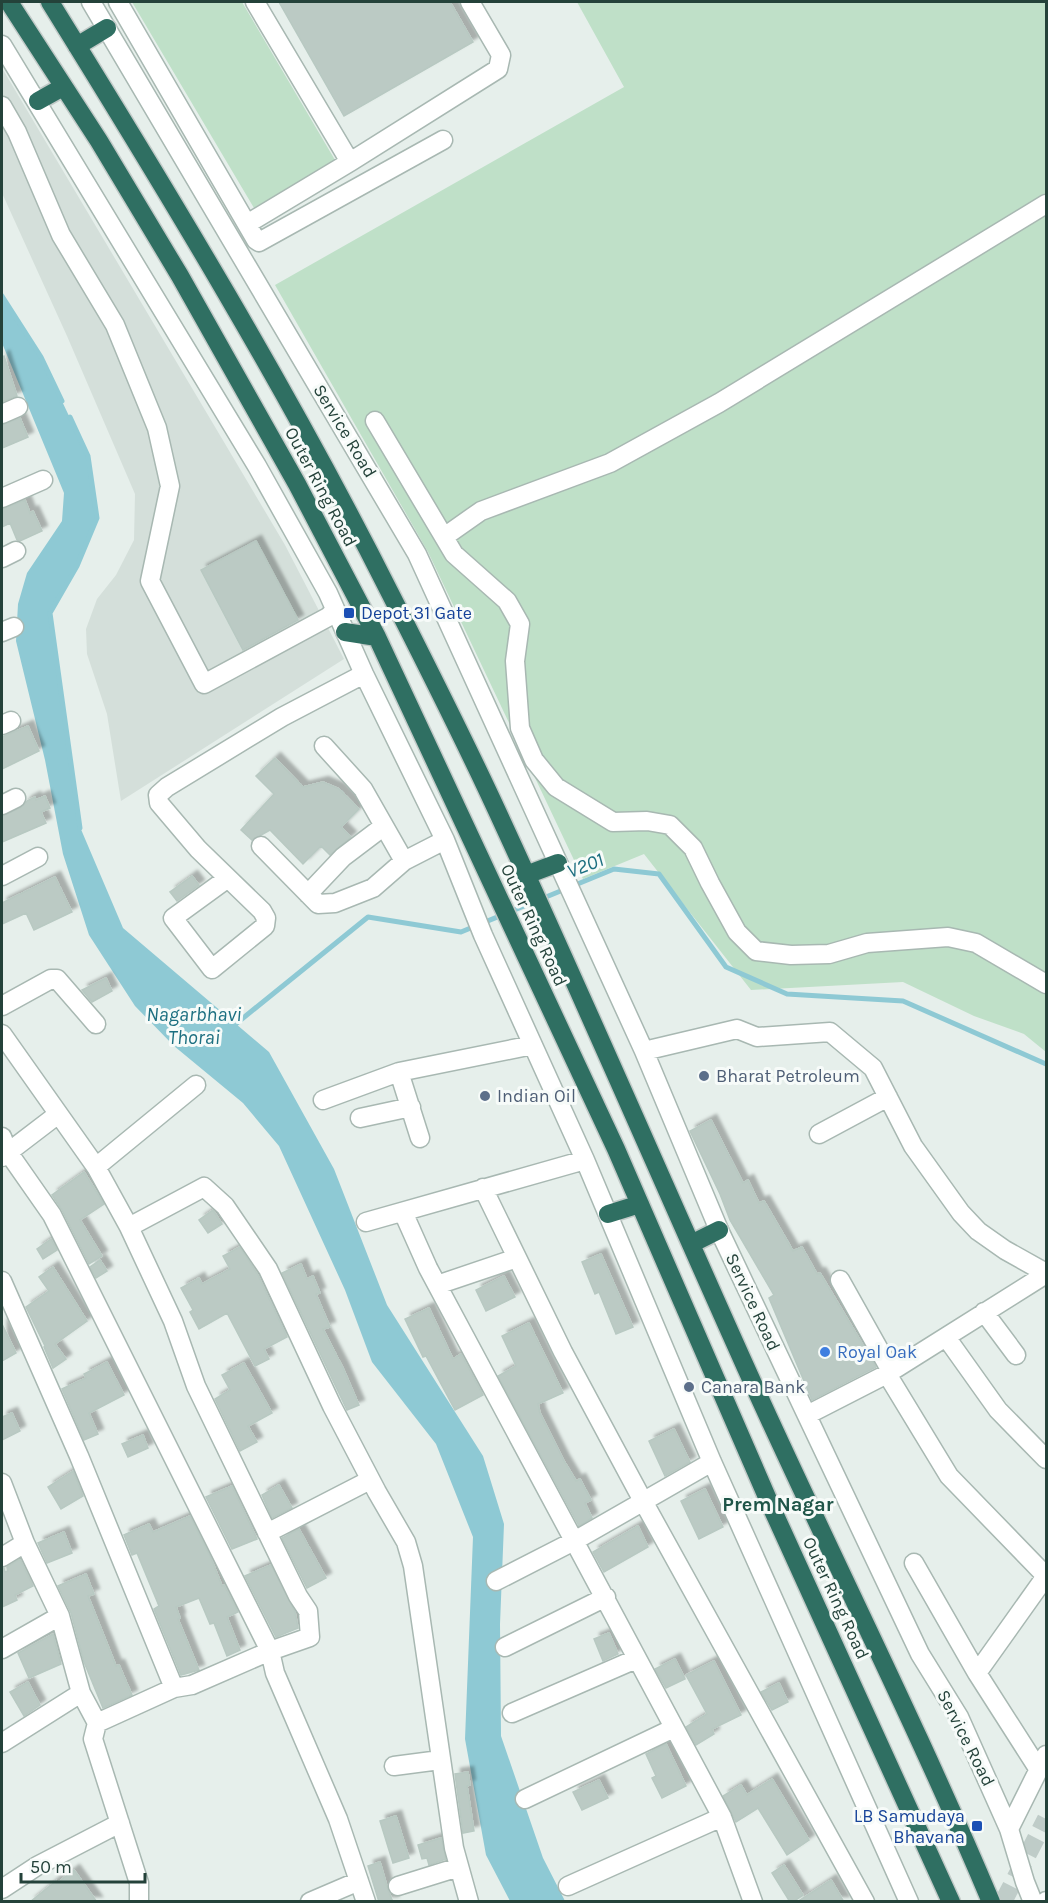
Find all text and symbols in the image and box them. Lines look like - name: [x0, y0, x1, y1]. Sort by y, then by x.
- street label: Service Road: [308, 380, 382, 482]
- street label: Outer Ring Road: [280, 423, 362, 551]
- place label: Depot 31 Gate: [361, 602, 472, 624]
- marker: Depot 31 Gate: [342, 606, 356, 620]
- water label: V201: [564, 848, 607, 883]
- street label: Outer Ring Road: [496, 860, 572, 990]
- water label: Nagarbhavi Thorai: [146, 1003, 242, 1049]
- place label: Bharat Petroleum: [716, 1065, 860, 1087]
- marker: Bharat Petroleum: [697, 1069, 711, 1083]
- place label: Indian Oil: [497, 1085, 576, 1107]
- marker: Indian Oil: [478, 1089, 492, 1103]
- street label: Service Road: [721, 1250, 785, 1354]
- place label: Royal Oak: [837, 1341, 917, 1363]
- marker: Royal Oak: [818, 1345, 832, 1359]
- place label: Canara Bank: [701, 1376, 806, 1398]
- marker: Canara Bank: [682, 1380, 696, 1394]
- district label: Prem Nagar: [722, 1493, 834, 1516]
- street label: Outer Ring Road: [798, 1533, 874, 1663]
- street label: Service Road: [932, 1686, 1000, 1790]
- place label: LB Samudaya Bhavana: [854, 1805, 965, 1848]
- marker: LB Samudaya Bhavana: [970, 1819, 984, 1833]
- scale bar: [21, 1846, 146, 1884]
- text: 50 m: [30, 1856, 72, 1878]

